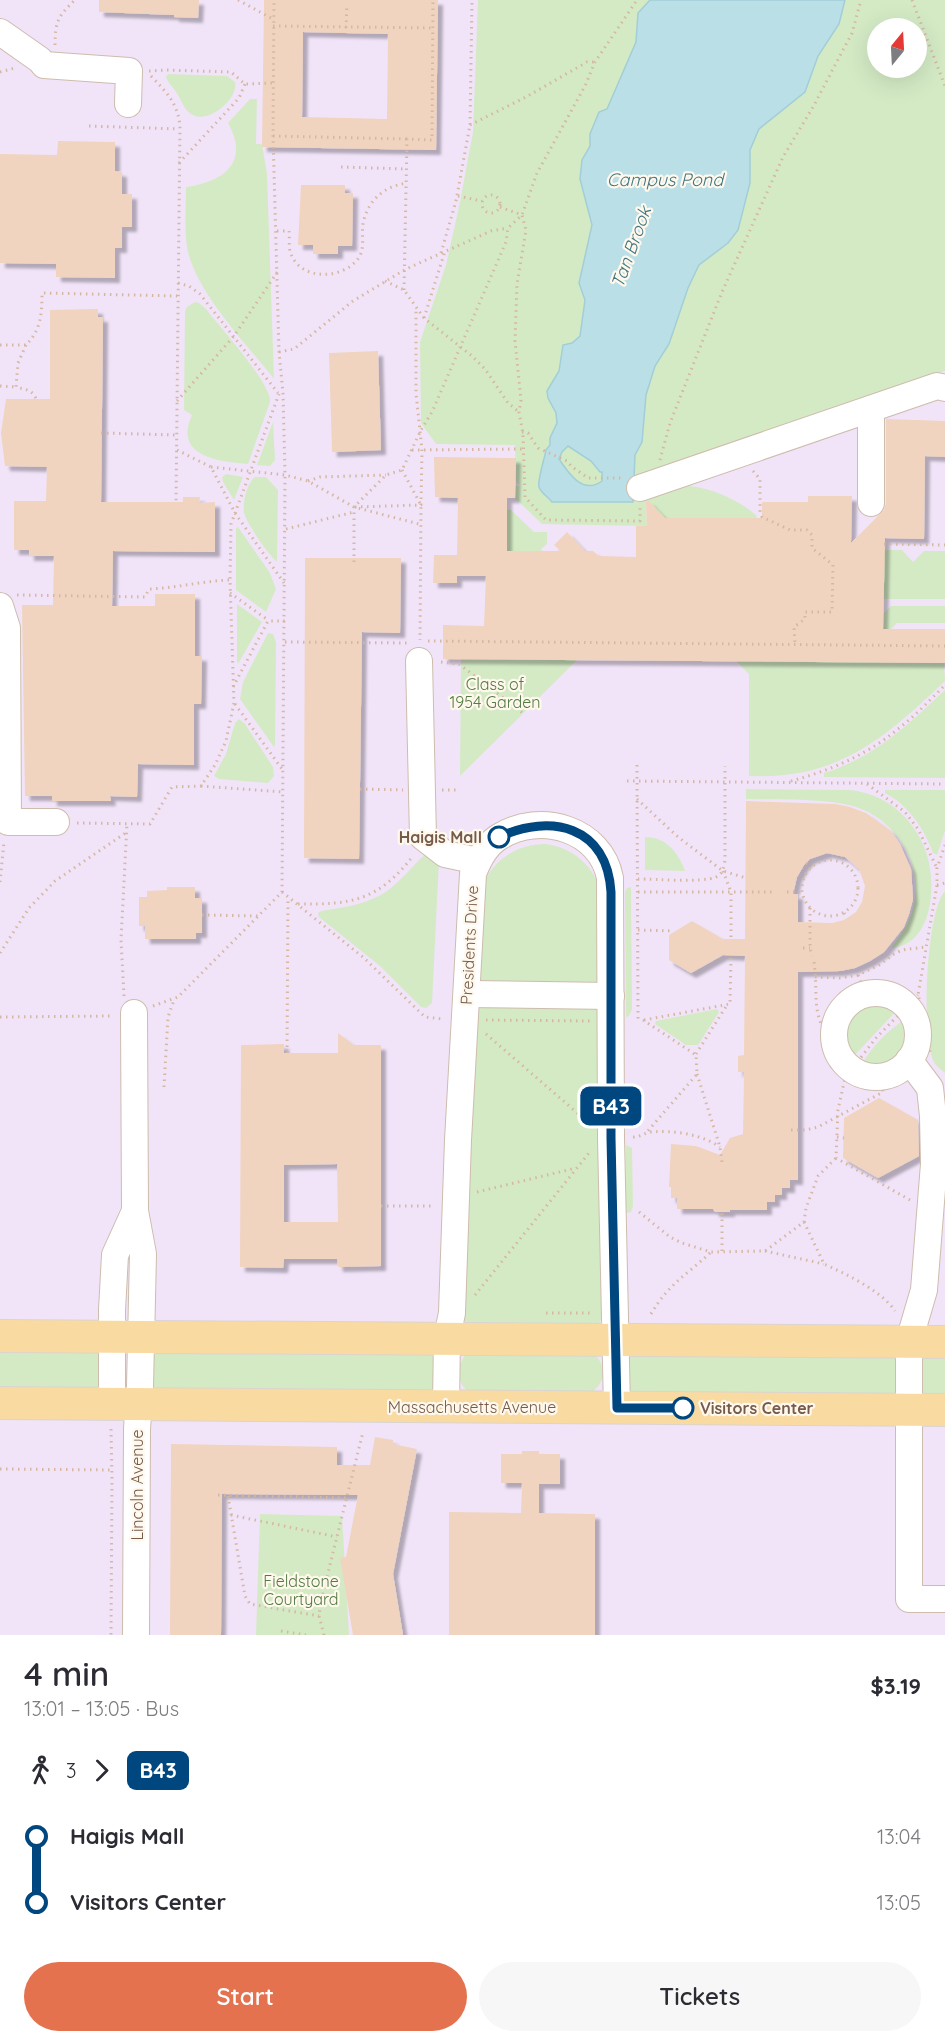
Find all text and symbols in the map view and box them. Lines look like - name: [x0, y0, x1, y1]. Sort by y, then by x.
- north arrow: [867, 18, 927, 78]
- map controls: [867, 18, 927, 78]
- water label: Campus Pond: [607, 168, 725, 191]
- water label: Tan Brook: [606, 202, 657, 291]
- park label: Class of 1954 Garden: [449, 674, 541, 712]
- marker: Haigis Mall: [488, 826, 510, 848]
- place label: Haigis Mall: [399, 827, 482, 847]
- street label: Presidents Drive: [456, 885, 482, 1005]
- line badge: B43: [576, 1086, 646, 1126]
- text: B43: [592, 1093, 630, 1119]
- street label: Massachusetts Avenue: [388, 1397, 556, 1417]
- marker: Visitors Center: [672, 1397, 694, 1419]
- place label: Visitors Center: [700, 1398, 814, 1418]
- street label: Lincoln Avenue: [127, 1429, 147, 1541]
- park label: Fieldstone Courtyard: [263, 1571, 339, 1609]
- text: 4 min: [24, 1653, 109, 1694]
- text: $3.19: [871, 1672, 921, 1700]
- text: 13:01 – 13:05 · Bus: [24, 1696, 179, 1721]
- icon: walk: [24, 1754, 57, 1787]
- icon: forward: [85, 1754, 118, 1787]
- text: B43: [139, 1757, 177, 1783]
- text: 3: [66, 1758, 76, 1783]
- text: Haigis Mall: [70, 1822, 185, 1850]
- text: 13:04: [877, 1824, 921, 1849]
- text: Visitors Center: [70, 1888, 226, 1916]
- text: 13:05: [877, 1890, 921, 1915]
- button: Start: [24, 1962, 467, 2031]
- button: Tickets: [479, 1962, 921, 2031]

